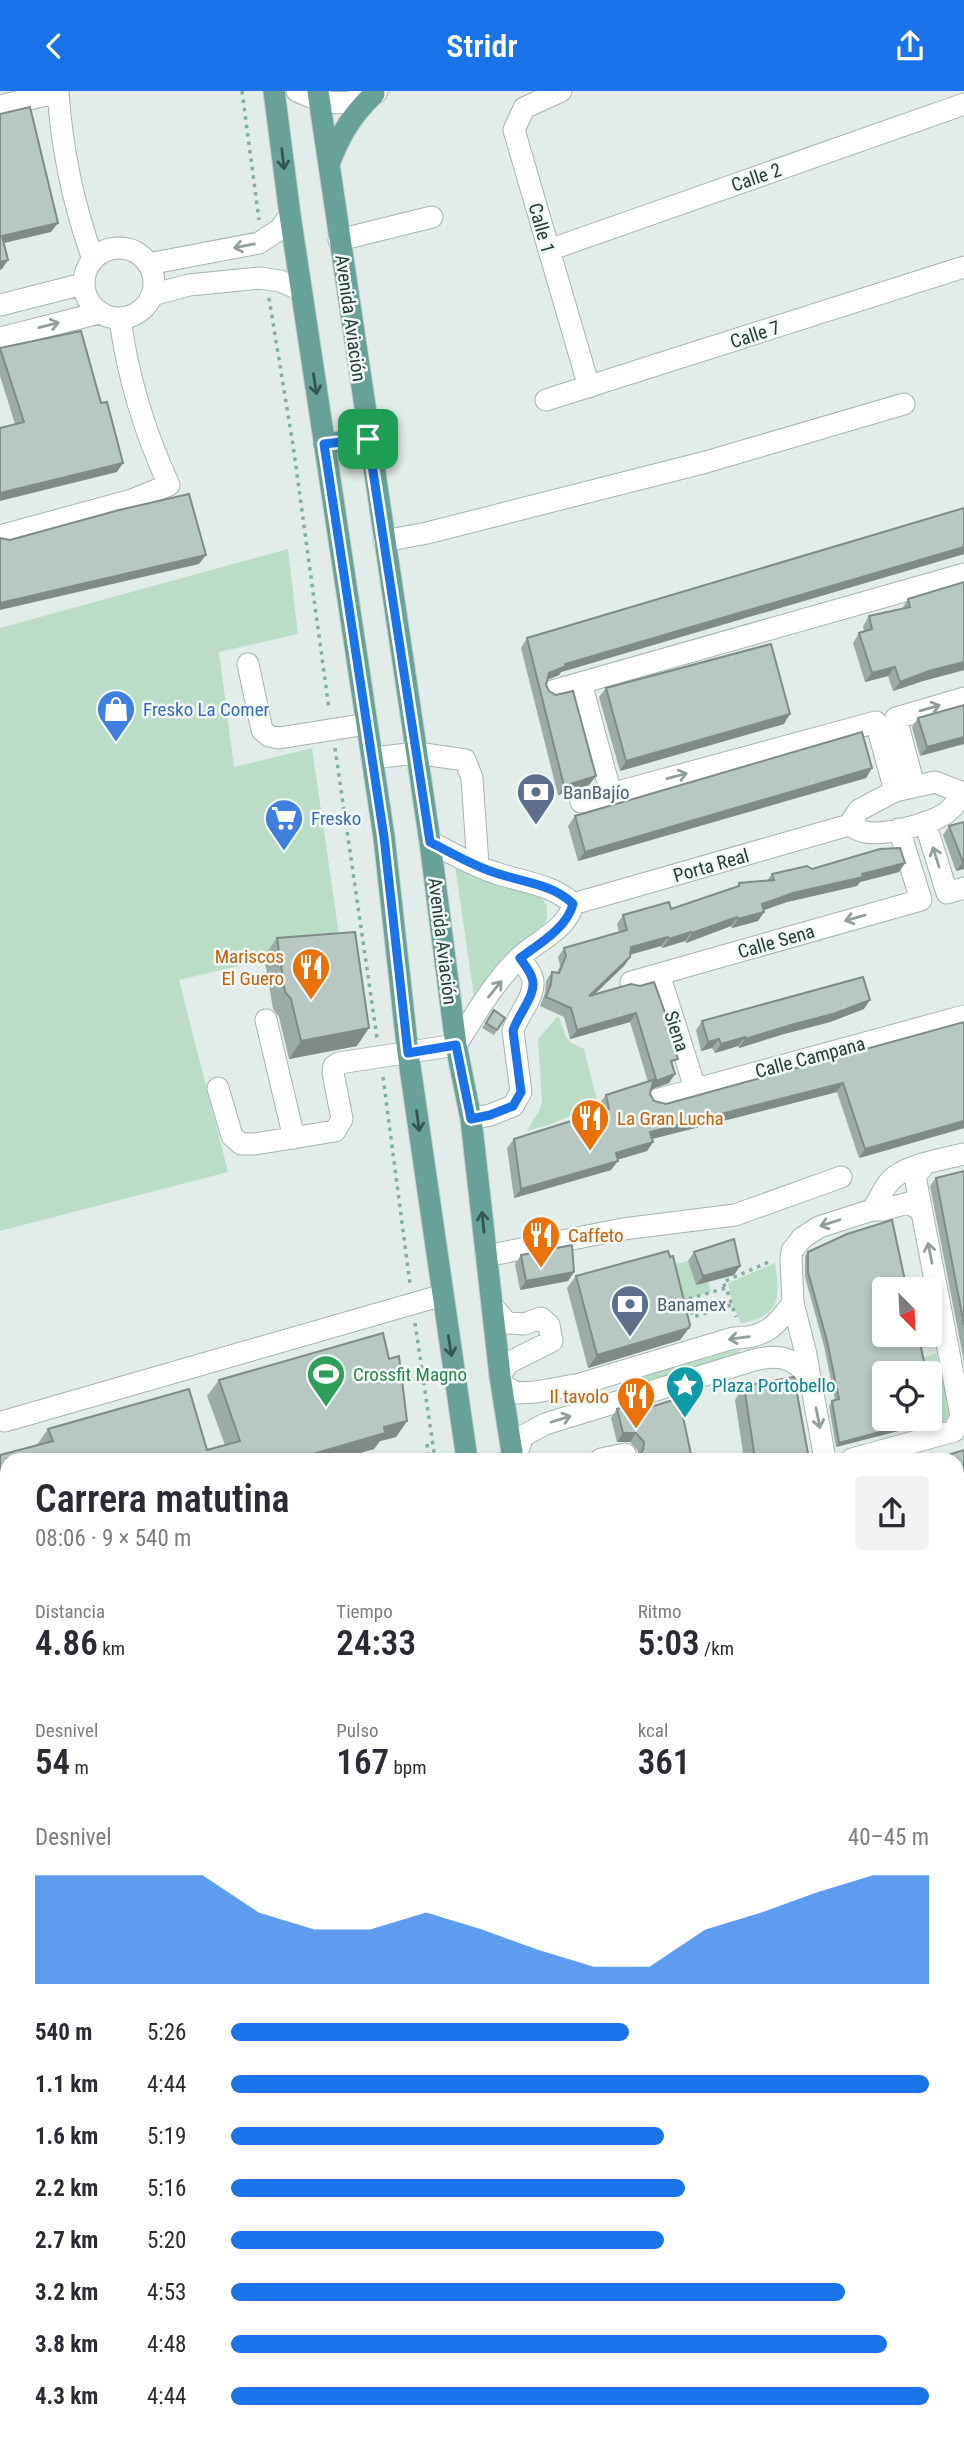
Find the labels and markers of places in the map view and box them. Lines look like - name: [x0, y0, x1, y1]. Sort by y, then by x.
- pin: [338, 409, 398, 469]
- shop icon: Fresko La Comer: [95, 688, 137, 743]
- place label: Fresko La Comer: [143, 698, 270, 721]
- bank icon: BanBajío: [515, 771, 557, 826]
- place label: BanBajío: [563, 781, 629, 804]
- supermarket icon: Fresko: [263, 797, 305, 852]
- place label: Fresko: [311, 807, 361, 830]
- place label: Mariscos El Guero: [215, 945, 284, 990]
- restaurant icon: Mariscos El Guero: [290, 946, 332, 1001]
- restaurant icon: La Gran Lucha: [569, 1097, 611, 1152]
- place label: La Gran Lucha: [617, 1107, 724, 1130]
- restaurant icon: Caffeto: [520, 1214, 562, 1269]
- place label: Caffeto: [568, 1224, 624, 1247]
- bank icon: Banamex: [609, 1283, 651, 1338]
- place label: Banamex: [657, 1293, 726, 1316]
- sports icon: Crossfit Magno: [305, 1353, 347, 1408]
- place label: Crossfit Magno: [353, 1363, 467, 1386]
- place icon: Plaza Portobello: [664, 1364, 706, 1419]
- place label: Plaza Portobello: [712, 1374, 836, 1397]
- restaurant icon: Il tavolo: [615, 1375, 657, 1430]
- place label: Il tavolo: [550, 1385, 609, 1408]

